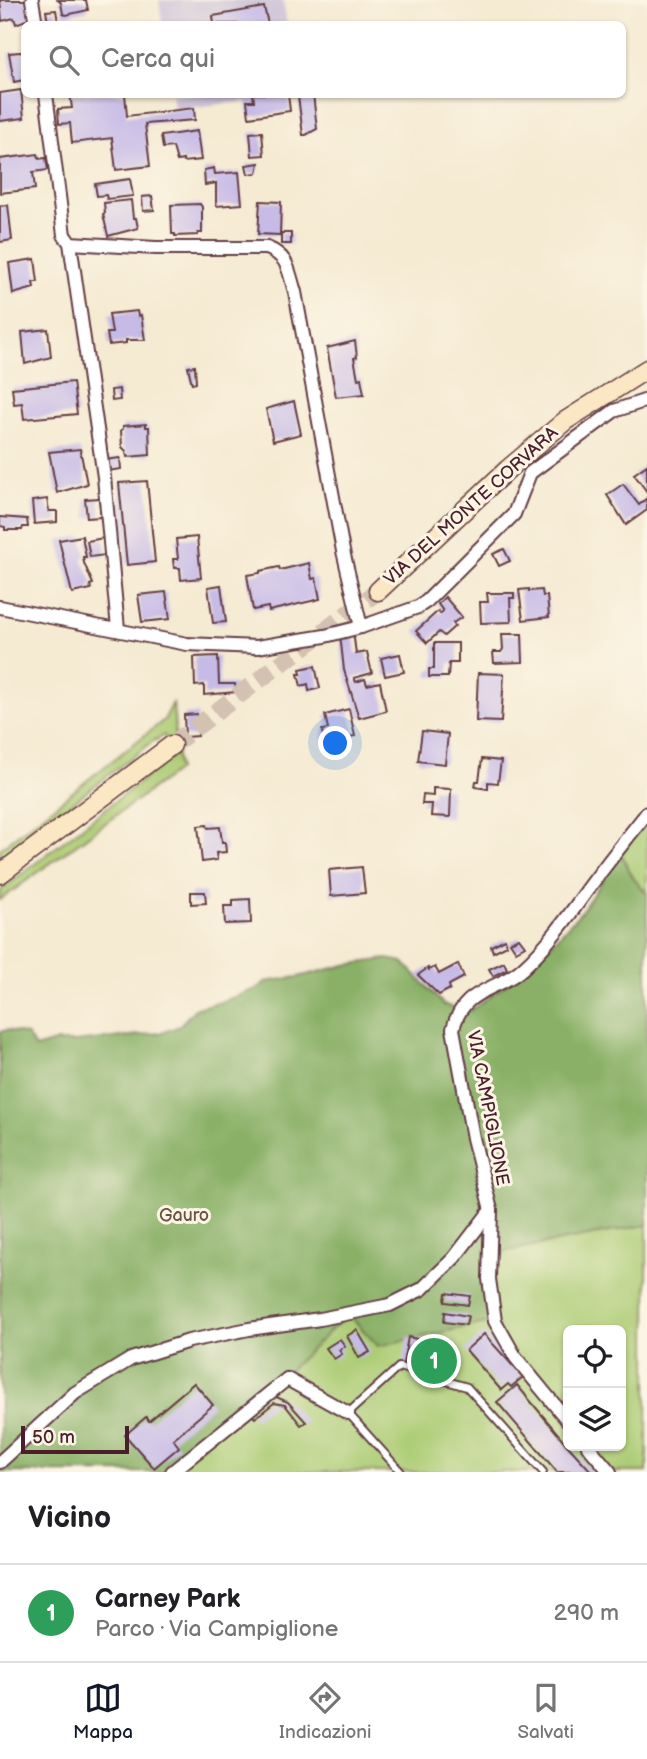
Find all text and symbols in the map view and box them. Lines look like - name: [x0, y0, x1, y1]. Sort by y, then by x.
- search box: [21, 21, 626, 98]
- icon: search: [45, 41, 83, 79]
- text: Cerca qui: [101, 44, 215, 75]
- street label: VIA DEL MONTE CORVARA: [380, 422, 562, 590]
- your location: [318, 726, 352, 760]
- street label: VIA CAMPIGLIONE: [463, 1029, 513, 1187]
- park label: Gauro: [159, 1205, 209, 1226]
- map controls: [563, 1325, 626, 1451]
- button: locate: [563, 1325, 626, 1388]
- pin: 1: [411, 1335, 457, 1387]
- button: layers: [563, 1388, 626, 1451]
- scale bar: [21, 1423, 130, 1455]
- text: 50 m: [32, 1426, 75, 1449]
- text: Vicino: [28, 1500, 111, 1536]
- text: Carney Park: [95, 1584, 240, 1615]
- text: 1: [46, 1599, 56, 1627]
- text: 290 m: [553, 1599, 619, 1627]
- text: Parco · Via Campiglione: [95, 1615, 338, 1643]
- tab: Mappa: [73, 1679, 133, 1744]
- tab: Indicazioni: [279, 1679, 371, 1744]
- tab: Salvati: [517, 1679, 574, 1744]

